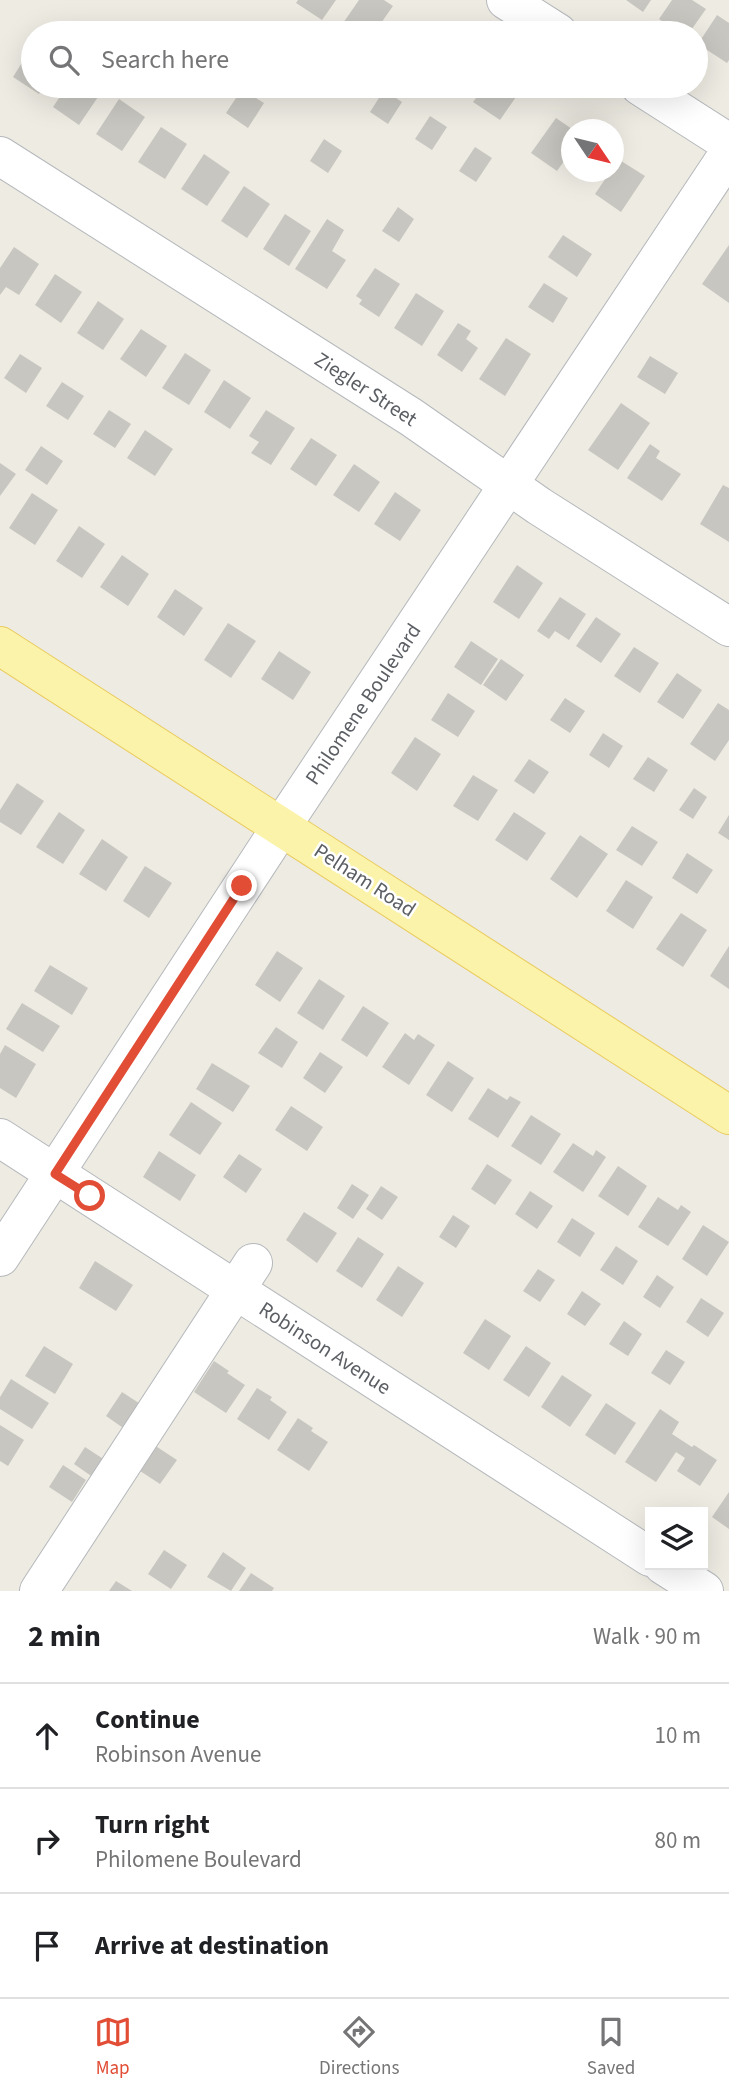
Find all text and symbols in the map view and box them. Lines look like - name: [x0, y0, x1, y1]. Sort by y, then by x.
- search box: [21, 21, 708, 98]
- icon: search: [45, 41, 83, 79]
- text: Search here: [101, 41, 229, 78]
- north arrow: [561, 119, 624, 182]
- street label: Ziegler Street: [309, 345, 423, 433]
- street label: Philomene Boulevard: [298, 617, 428, 791]
- street label: Pelham Road: [308, 836, 422, 924]
- route end: [226, 870, 257, 901]
- route start: [74, 1180, 105, 1211]
- street label: Robinson Avenue: [253, 1294, 397, 1402]
- map controls: [645, 1507, 708, 1570]
- button: layers: [645, 1507, 708, 1570]
- text: 2 min: [28, 1615, 101, 1658]
- text: Walk · 90 m: [593, 1620, 701, 1653]
- text: Continue: [95, 1701, 200, 1738]
- icon: ahead: [28, 1717, 66, 1755]
- text: 10 m: [654, 1719, 701, 1752]
- text: Robinson Avenue: [95, 1738, 261, 1771]
- text: Turn right: [95, 1806, 210, 1843]
- icon: right: [28, 1822, 66, 1860]
- text: 80 m: [654, 1824, 701, 1857]
- text: Philomene Boulevard: [95, 1843, 302, 1876]
- icon: arrive: [28, 1927, 66, 1965]
- text: Arrive at destination: [95, 1927, 329, 1964]
- tab: Map: [94, 2013, 132, 2082]
- tab: Directions: [319, 2013, 399, 2082]
- tab: Saved: [587, 2013, 635, 2082]

